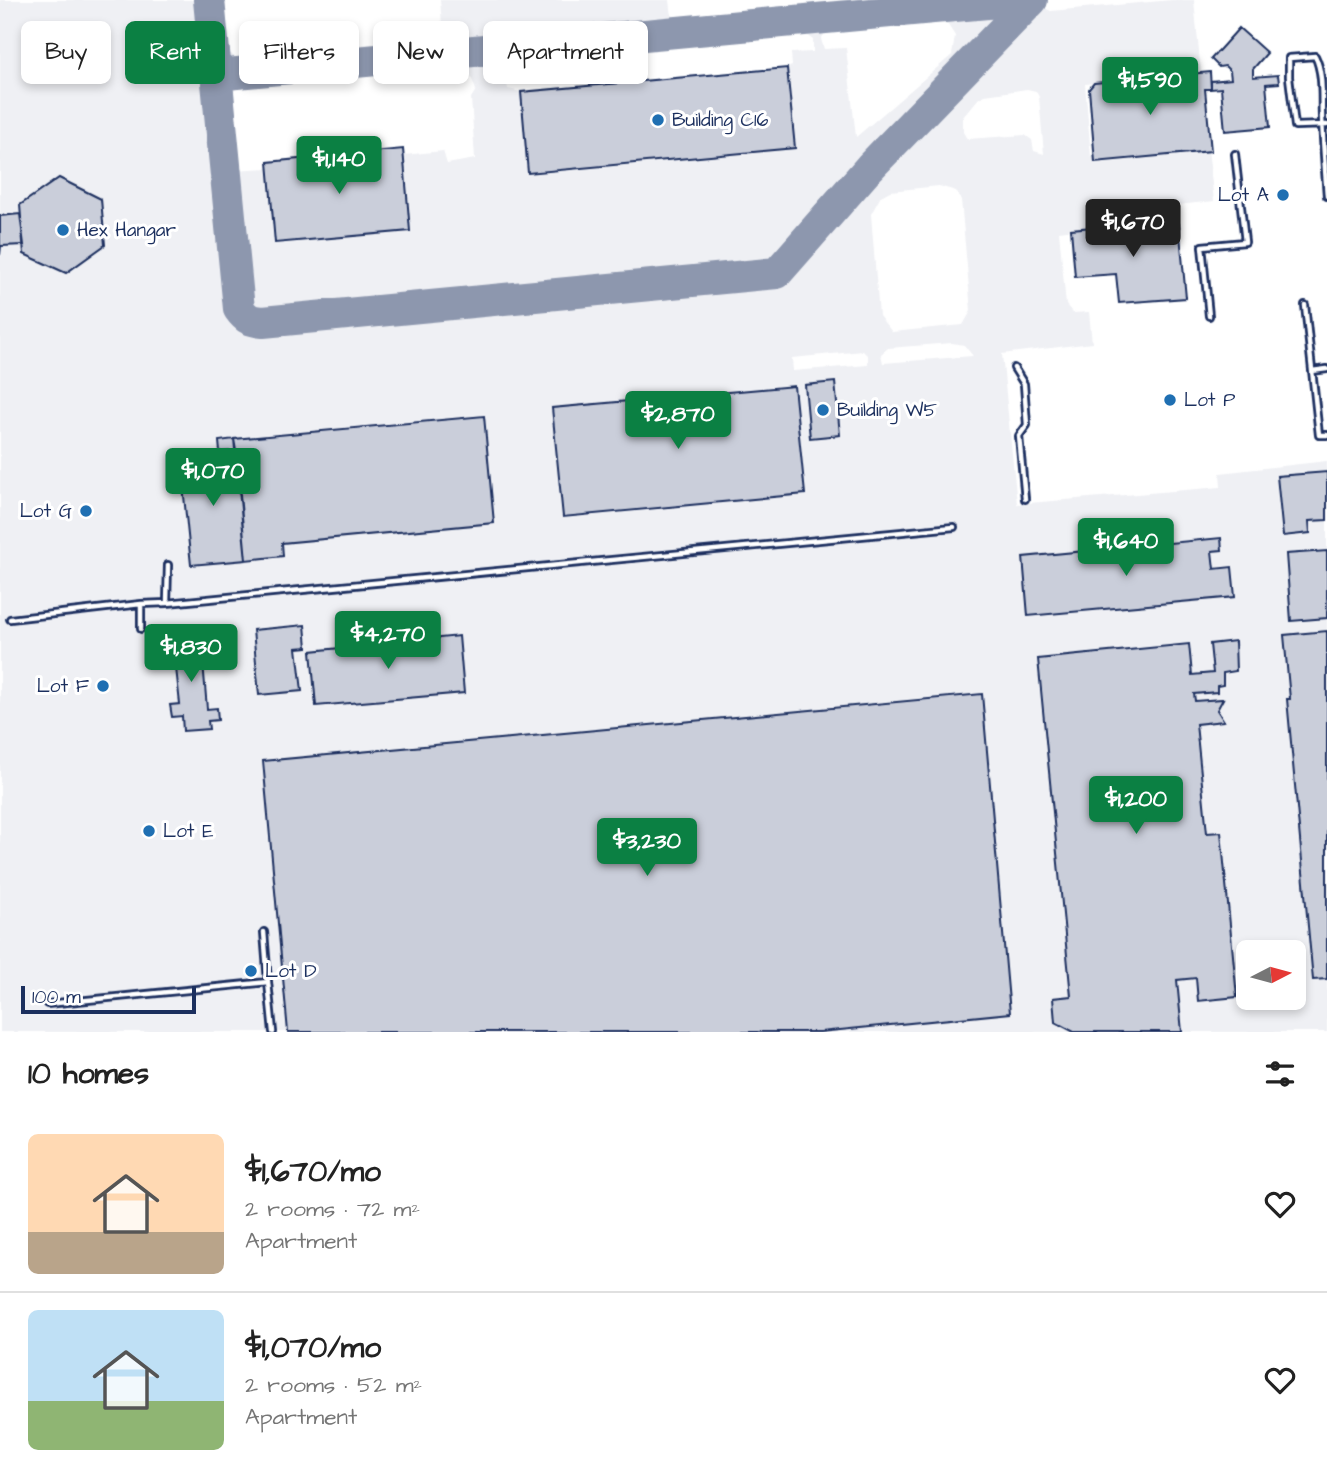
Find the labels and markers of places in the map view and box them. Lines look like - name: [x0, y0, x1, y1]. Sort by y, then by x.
- pin: $1,590: [1093, 58, 1207, 117]
- place label: Building C16: [672, 107, 768, 135]
- marker: Building C16: [650, 112, 666, 128]
- pin: $1,140: [282, 136, 396, 196]
- place label: Lot A: [1218, 182, 1269, 209]
- marker: Lot A: [1275, 187, 1291, 203]
- pin: $1,670: [1076, 200, 1190, 259]
- place label: Hex Hangar: [77, 217, 176, 245]
- marker: Hex Hangar: [55, 222, 71, 238]
- place label: Lot P: [1184, 387, 1235, 414]
- pin: $2,870: [621, 392, 735, 451]
- marker: Lot P: [1162, 392, 1178, 408]
- place label: Building W5: [837, 397, 937, 425]
- marker: Building W5: [815, 402, 831, 418]
- pin: $1,070: [156, 448, 270, 508]
- place label: Lot G: [20, 498, 72, 525]
- marker: Lot G: [78, 503, 94, 519]
- pin: $1,640: [1069, 518, 1183, 578]
- pin: $4,270: [331, 612, 445, 671]
- pin: $1,830: [134, 624, 248, 684]
- place label: Lot F: [37, 673, 89, 700]
- marker: Lot F: [95, 678, 111, 694]
- pin: $1,200: [1079, 776, 1193, 836]
- place label: Lot E: [163, 818, 213, 845]
- pin: $3,230: [590, 818, 704, 878]
- marker: Lot E: [141, 823, 157, 839]
- place label: Lot D: [265, 958, 316, 985]
- marker: Lot D: [243, 963, 259, 979]

